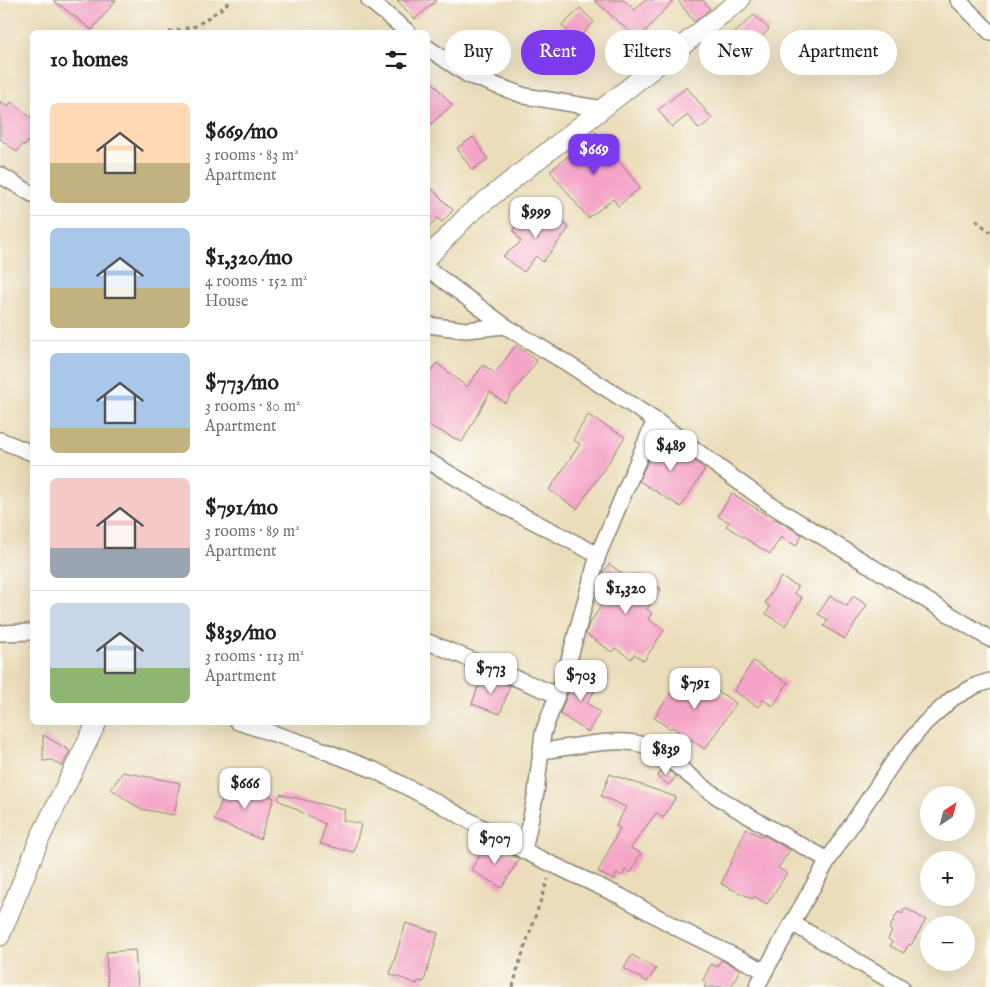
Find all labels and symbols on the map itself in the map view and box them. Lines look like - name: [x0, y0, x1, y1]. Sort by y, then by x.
- pin: $669: [564, 134, 624, 176]
- pin: $999: [506, 196, 566, 239]
- pin: $489: [641, 430, 701, 472]
- pin: $1,320: [585, 572, 667, 615]
- pin: $773: [461, 652, 521, 695]
- pin: $703: [551, 660, 611, 702]
- pin: $791: [665, 668, 725, 710]
- pin: $839: [636, 734, 696, 776]
- pin: $666: [215, 768, 275, 810]
- north arrow: [920, 786, 975, 841]
- pin: $707: [465, 822, 525, 865]

